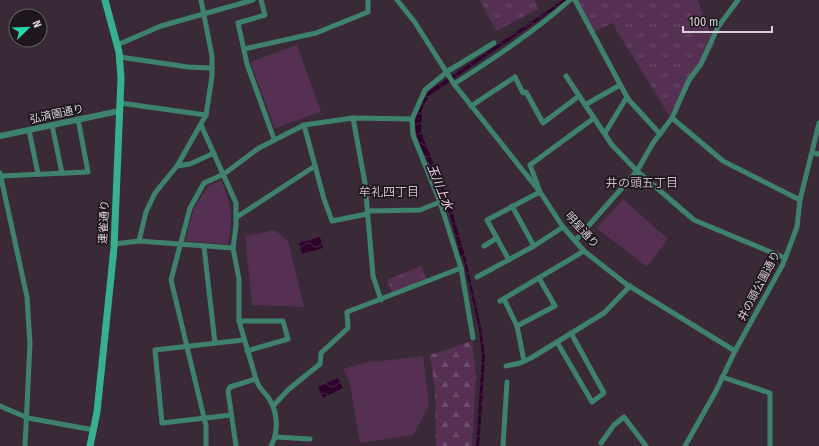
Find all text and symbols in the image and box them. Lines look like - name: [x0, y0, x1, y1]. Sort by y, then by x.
- north arrow: [8, 8, 48, 48]
- scale bar: [683, 8, 772, 34]
- text: 100 m: [689, 15, 718, 29]
- text: N: [29, 19, 44, 30]
- street label: 弘済園通り: [29, 102, 85, 126]
- water label: 玉川上水: [425, 162, 456, 214]
- district label: 井の頭五丁目: [606, 176, 678, 190]
- district label: 牟礼四丁目: [359, 185, 419, 199]
- street label: 連雀通り: [96, 200, 112, 244]
- street label: 明星通り: [562, 209, 602, 251]
- street label: 井の頭公園通り: [735, 249, 783, 323]

